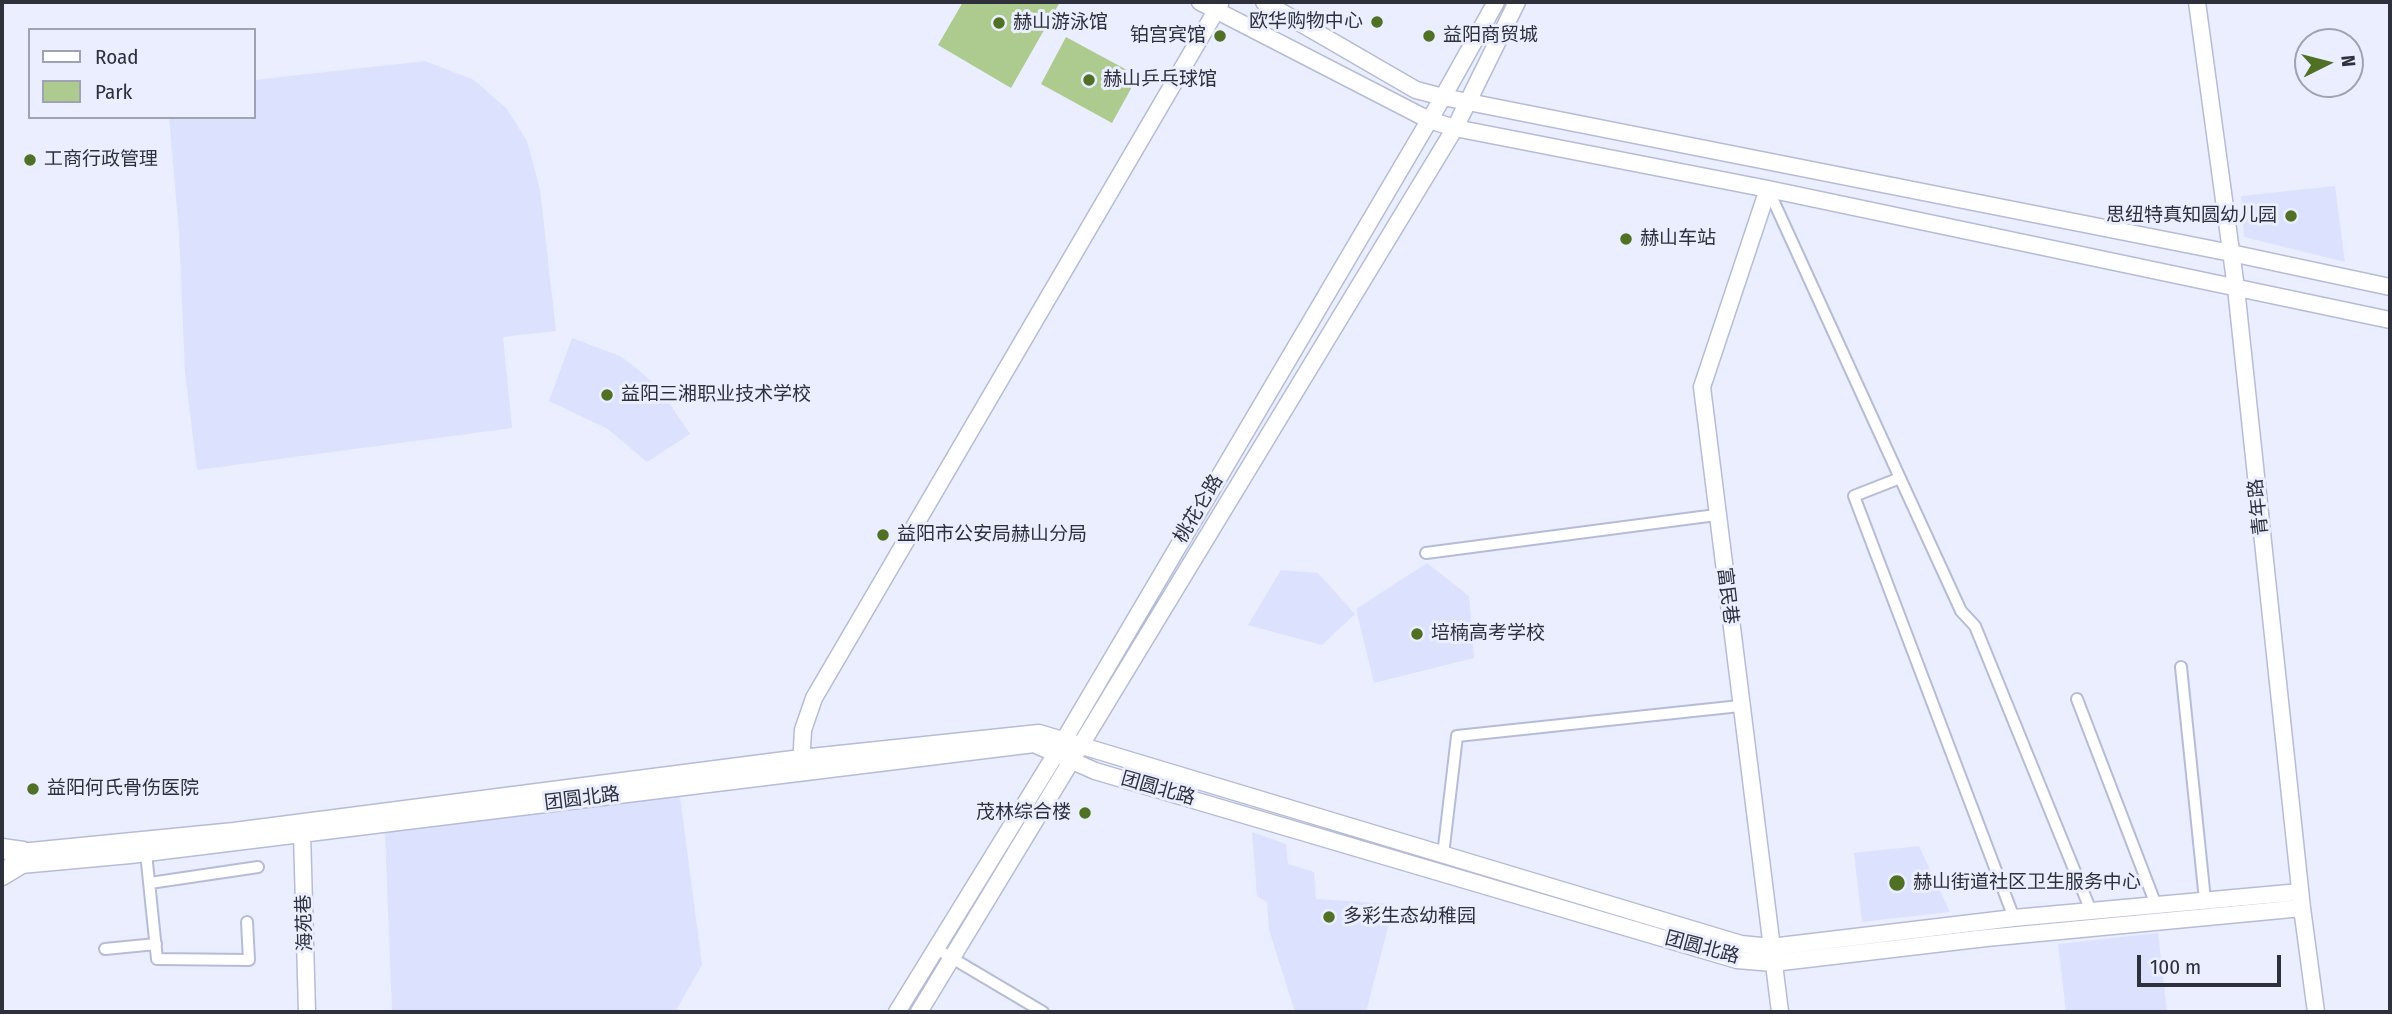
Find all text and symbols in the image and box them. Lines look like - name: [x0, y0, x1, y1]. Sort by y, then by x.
- place label: 欧华购物中心: [1249, 11, 1363, 33]
- place label: 赫山游泳馆: [1013, 12, 1108, 34]
- marker: 欧华购物中心: [1369, 14, 1385, 30]
- marker: 赫山游泳馆: [991, 15, 1007, 31]
- place label: 铂宫宾馆: [1130, 25, 1206, 47]
- place label: 益阳商贸城: [1443, 25, 1538, 47]
- legend: [28, 28, 256, 119]
- marker: 铂宫宾馆: [1212, 28, 1228, 44]
- marker: 益阳商贸城: [1421, 28, 1437, 44]
- north arrow: [2294, 28, 2364, 98]
- text: Road: [95, 44, 139, 70]
- text: N: [2336, 54, 2360, 68]
- place label: 赫山乒乓球馆: [1103, 69, 1217, 91]
- marker: 赫山乒乓球馆: [1081, 72, 1097, 88]
- text: Park: [95, 79, 132, 105]
- place label: 工商行政管理: [44, 149, 158, 171]
- marker: 工商行政管理: [22, 152, 38, 168]
- place label: 思纽特真知圆幼儿园: [2106, 205, 2277, 227]
- marker: 思纽特真知圆幼儿园: [2283, 208, 2299, 224]
- place label: 赫山车站: [1640, 228, 1716, 250]
- marker: 赫山车站: [1618, 231, 1634, 247]
- place label: 益阳三湘职业技术学校: [621, 384, 811, 406]
- marker: 益阳三湘职业技术学校: [599, 387, 615, 403]
- street label: 桃花仑路: [1170, 471, 1228, 547]
- street label: 青年路: [2245, 477, 2273, 537]
- place label: 益阳市公安局赫山分局: [897, 524, 1087, 546]
- marker: 益阳市公安局赫山分局: [875, 527, 891, 543]
- street label: 富民巷: [1712, 566, 1742, 626]
- place label: 培楠高考学校: [1431, 623, 1545, 645]
- marker: 培楠高考学校: [1409, 626, 1425, 642]
- street label: 团圆北路: [1118, 768, 1198, 810]
- place label: 益阳何氏骨伤医院: [47, 778, 199, 800]
- marker: 益阳何氏骨伤医院: [25, 781, 41, 797]
- street label: 团圆北路: [543, 783, 621, 815]
- place label: 茂林综合楼: [976, 802, 1071, 824]
- marker: 茂林综合楼: [1077, 805, 1093, 821]
- place label: 赫山街道社区卫生服务中心: [1913, 872, 2141, 894]
- marker: 赫山街道社区卫生服务中心: [1887, 873, 1907, 893]
- street label: 海苑巷: [293, 894, 317, 952]
- place label: 多彩生态幼稚园: [1343, 906, 1476, 928]
- marker: 多彩生态幼稚园: [1321, 909, 1337, 925]
- street label: 团圆北路: [1662, 927, 1742, 969]
- scale bar: [2140, 940, 2284, 984]
- text: 100 m: [2150, 954, 2201, 980]

